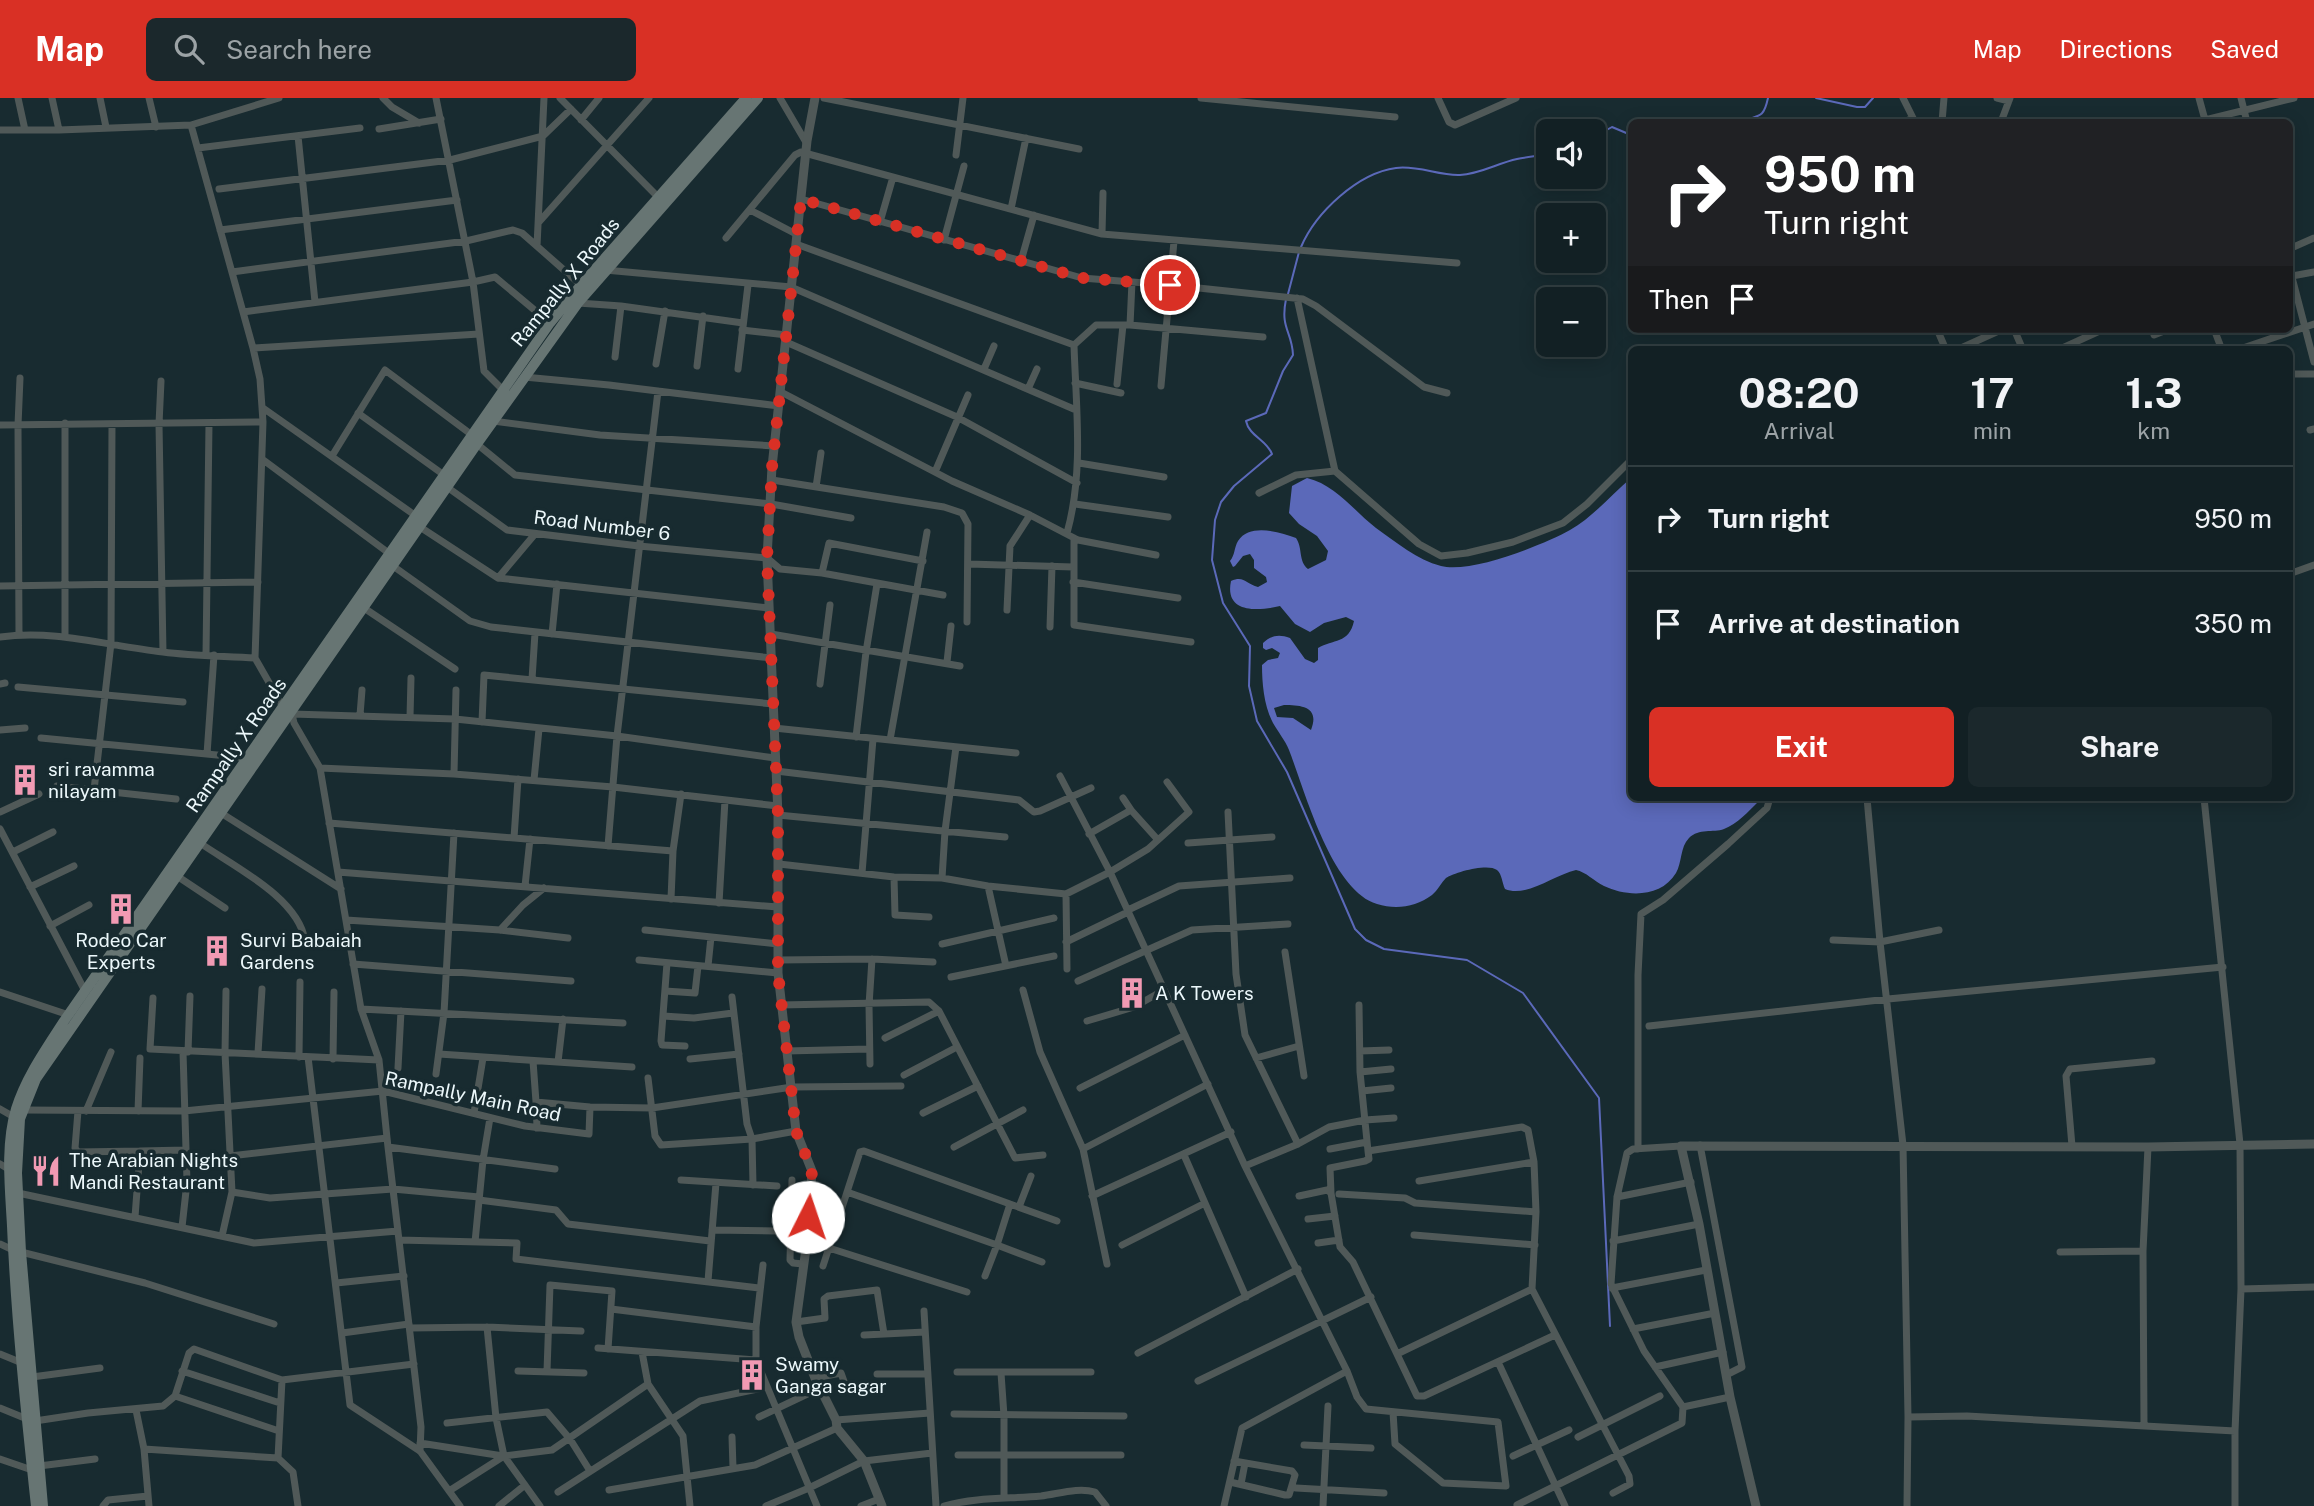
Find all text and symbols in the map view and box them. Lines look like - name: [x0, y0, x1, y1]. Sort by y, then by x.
- search box: [146, 18, 636, 81]
- text: Map: [35, 30, 104, 68]
- icon: search: [170, 30, 208, 68]
- text: Search here: [226, 34, 372, 65]
- text: Map: [1973, 35, 2022, 63]
- text: Directions: [2060, 35, 2172, 63]
- text: Saved: [2210, 35, 2279, 63]
- map controls: [1536, 119, 1606, 357]
- button: sound: [1536, 119, 1606, 189]
- text: 950 m: [1764, 145, 1916, 203]
- icon: right: [1649, 147, 1740, 238]
- button: +: [1536, 203, 1606, 273]
- text: Turn right: [1764, 204, 1909, 241]
- street label: Rampally X Roads: [506, 213, 624, 351]
- pin: [1140, 255, 1200, 315]
- icon: arrive: [1151, 266, 1189, 304]
- icon: arrive: [1723, 280, 1761, 318]
- text: Then: [1649, 284, 1709, 315]
- button: −: [1536, 287, 1606, 357]
- text: 08:20: [1739, 368, 1860, 417]
- text: 17: [1970, 368, 2015, 417]
- text: 1.3: [2125, 368, 2182, 417]
- text: Arrival: [1764, 417, 1835, 444]
- text: min: [1973, 417, 2012, 444]
- text: km: [2137, 417, 2170, 444]
- icon: right: [1649, 500, 1687, 538]
- text: Turn right: [1708, 503, 1830, 534]
- text: 950 m: [2194, 503, 2272, 534]
- street label: Road Number 6: [532, 506, 672, 544]
- icon: arrive: [1649, 605, 1687, 643]
- text: Arrive at destination: [1708, 608, 1960, 639]
- text: 350 m: [2194, 608, 2272, 639]
- street label: Rampally X Roads: [181, 673, 291, 817]
- button: Exit: [1649, 707, 1954, 787]
- button: Share: [1968, 707, 2272, 787]
- place label: sri ravamma nilayam: [48, 758, 155, 802]
- building icon: sri ravamma nilayam: [8, 763, 42, 797]
- building icon: Rodeo Car Experts: [104, 892, 138, 926]
- place label: Rodeo Car Experts: [75, 929, 167, 973]
- place label: Survi Babaiah Gardens: [240, 929, 362, 973]
- building icon: Survi Babaiah Gardens: [200, 934, 234, 968]
- building icon: A K Towers: [1115, 976, 1149, 1010]
- place label: A K Towers: [1155, 982, 1254, 1004]
- street label: Rampally Main Road: [383, 1067, 563, 1125]
- place label: The Arabian Nights Mandi Restaurant: [69, 1149, 238, 1193]
- restaurant icon: The Arabian Nights Mandi Restaurant: [29, 1154, 63, 1188]
- position arrow: [771, 1180, 845, 1254]
- place label: Swamy Ganga sagar: [775, 1353, 887, 1397]
- building icon: Swamy Ganga sagar: [735, 1358, 769, 1392]

